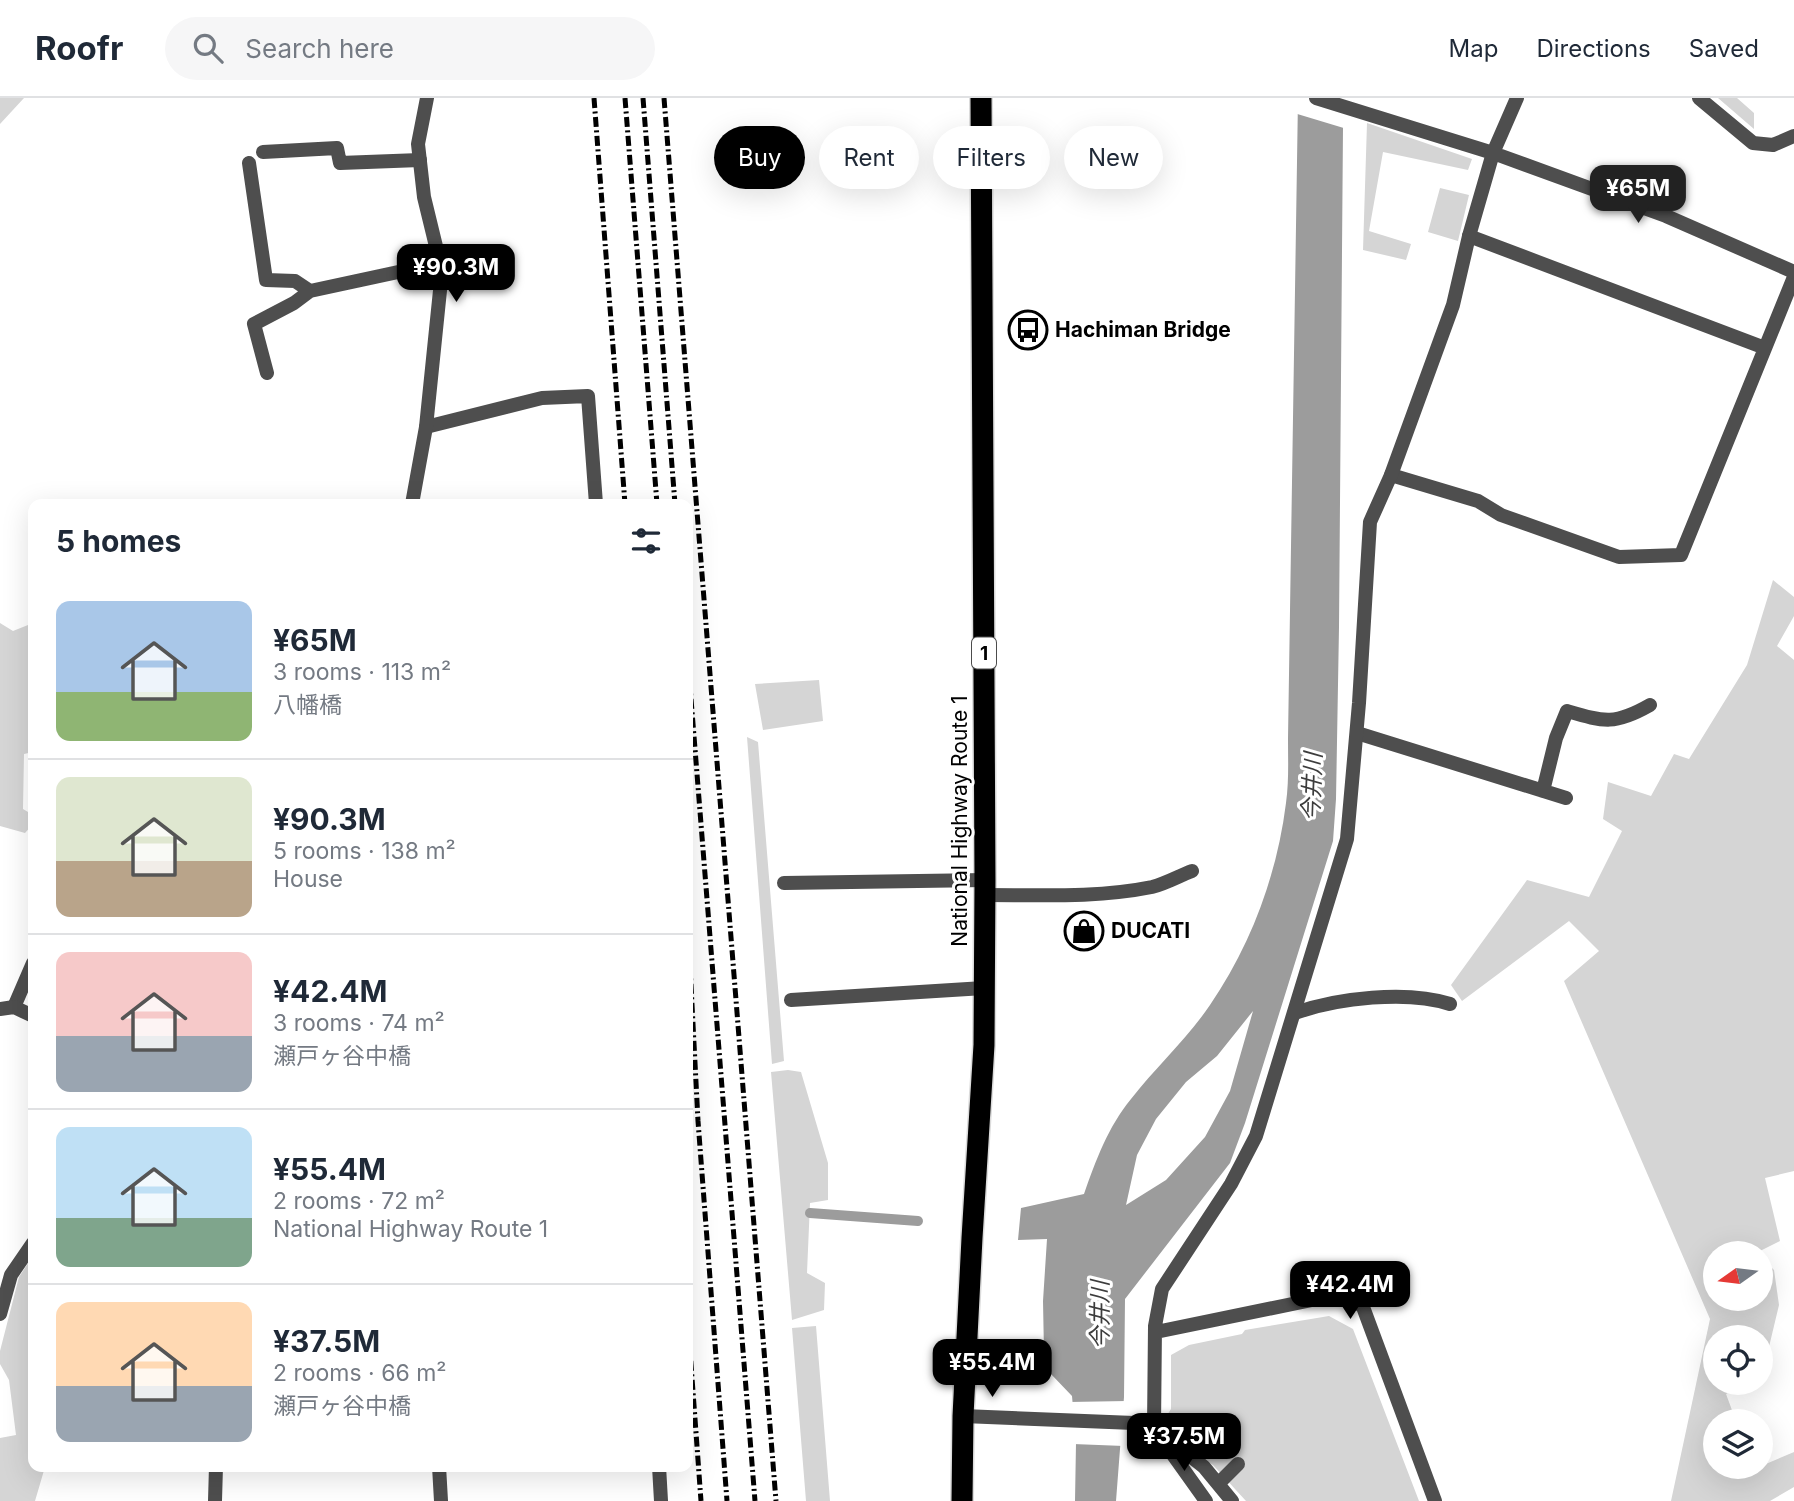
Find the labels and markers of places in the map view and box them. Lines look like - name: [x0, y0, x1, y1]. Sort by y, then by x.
- pin: ¥65M: [1597, 166, 1679, 225]
- pin: ¥90.3M: [399, 244, 513, 304]
- bus stop icon: Hachiman Bridge: [1007, 309, 1049, 351]
- place label: Hachiman Bridge: [1055, 317, 1231, 342]
- shop icon: DUCATI: [1063, 910, 1105, 952]
- place label: DUCATI: [1111, 918, 1190, 943]
- pin: ¥42.4M: [1293, 1262, 1407, 1321]
- pin: ¥55.4M: [935, 1340, 1049, 1399]
- pin: ¥37.5M: [1127, 1414, 1241, 1473]

